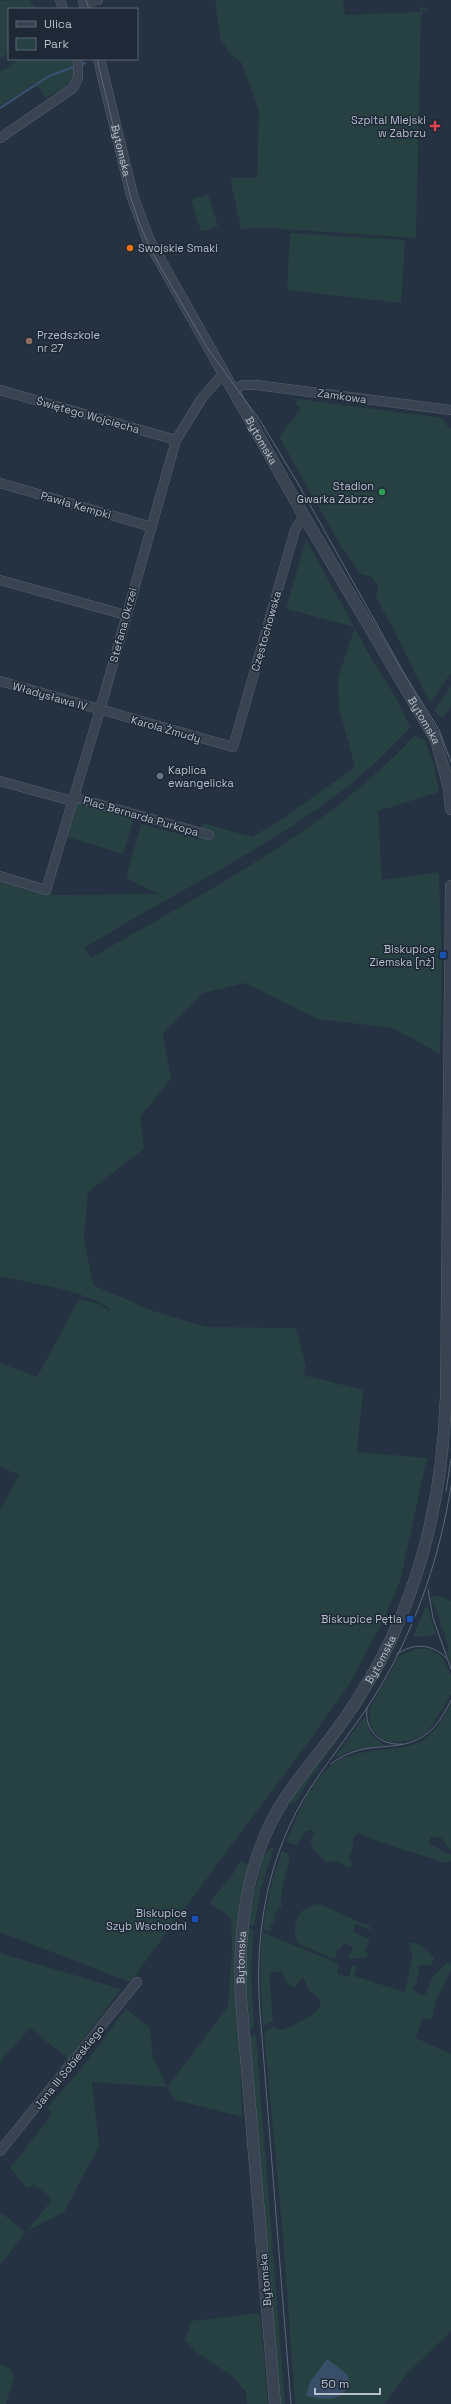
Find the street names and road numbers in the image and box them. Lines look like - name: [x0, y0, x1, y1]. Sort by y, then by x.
- street label: Bytomska: [108, 123, 134, 178]
- street label: Zamkowa: [317, 386, 368, 406]
- street label: Świętego Wojciecha: [35, 393, 142, 437]
- street label: Bytomska: [242, 414, 281, 468]
- street label: Pawła Kempki: [39, 488, 113, 522]
- street label: Stefana Okrzei: [106, 586, 140, 664]
- street label: Częstochowska: [248, 588, 284, 673]
- street label: Władysława IV: [11, 679, 89, 713]
- street label: Bytomska: [405, 694, 444, 746]
- street label: Karola Żmudy: [130, 712, 202, 746]
- street label: Plac Bernarda Purkopa: [82, 793, 201, 839]
- street label: Bytomska: [362, 1632, 399, 1686]
- street label: Bytomska: [233, 1930, 249, 1984]
- street label: Jana III Sobieskiego: [31, 2022, 107, 2112]
- street label: Bytomska: [256, 2252, 274, 2307]

